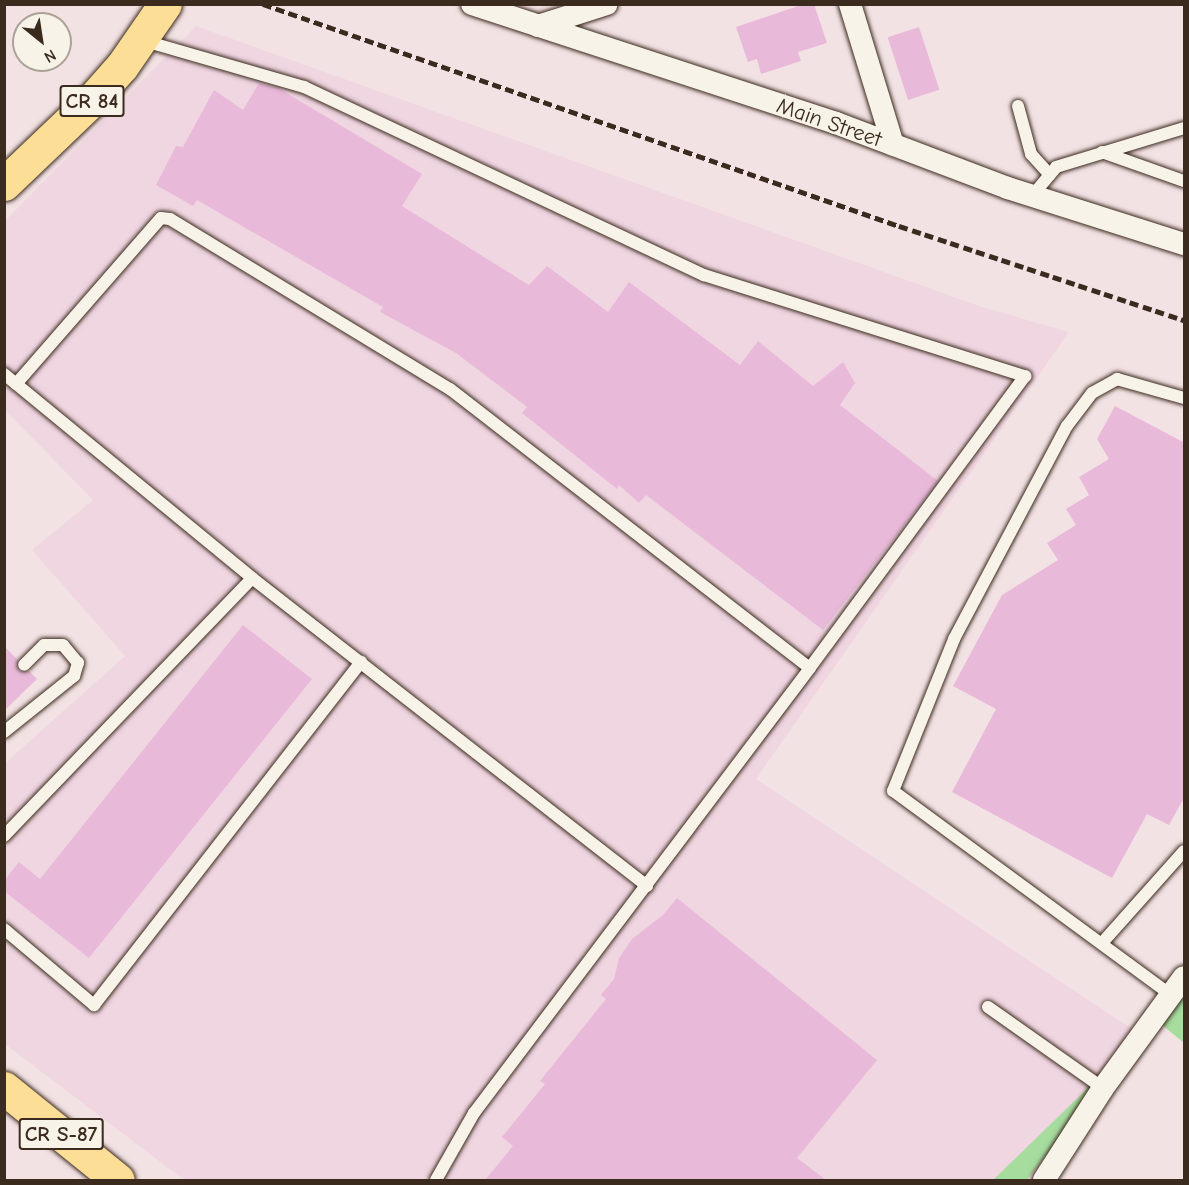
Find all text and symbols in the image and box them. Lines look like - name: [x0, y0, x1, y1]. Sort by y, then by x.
- north arrow: [12, 12, 72, 72]
- text: N: [41, 45, 59, 66]
- road number: CR 84: [59, 83, 125, 119]
- street label: Main Street: [773, 93, 885, 153]
- road number: CR S-87: [17, 1116, 104, 1152]

